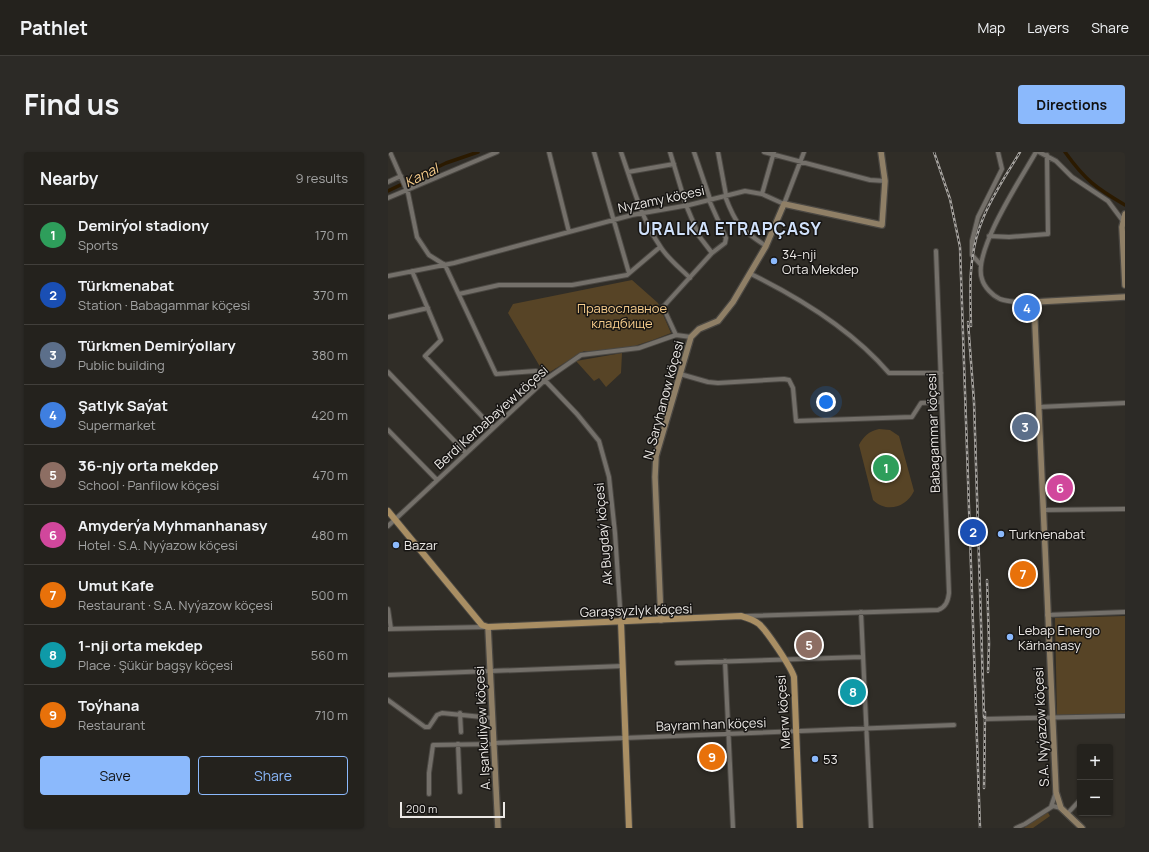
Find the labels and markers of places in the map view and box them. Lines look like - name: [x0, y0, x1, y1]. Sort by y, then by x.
- place label: 34-nji Orta Mekdep: [782, 245, 859, 278]
- marker: 34-nji Orta Mekdep: [769, 256, 779, 266]
- pin: 4: [1014, 293, 1040, 323]
- pin: 3: [1012, 412, 1038, 442]
- pin: 1: [873, 453, 899, 483]
- pin: 6: [1047, 473, 1073, 503]
- pin: 2: [960, 517, 986, 547]
- place label: Turknenabat: [1009, 525, 1085, 543]
- marker: Turknenabat: [996, 529, 1006, 539]
- place label: Bazar: [404, 536, 438, 554]
- marker: Bazar: [391, 540, 401, 550]
- pin: 7: [1010, 559, 1036, 589]
- place label: Lebap Energo Kärhanasy: [1018, 621, 1100, 654]
- pin: 5: [796, 630, 822, 660]
- marker: Lebap Energo Kärhanasy: [1005, 632, 1015, 642]
- pin: 8: [840, 677, 866, 707]
- pin: 9: [699, 742, 725, 772]
- place label: 53: [823, 750, 838, 768]
- marker: 53: [810, 754, 820, 764]

